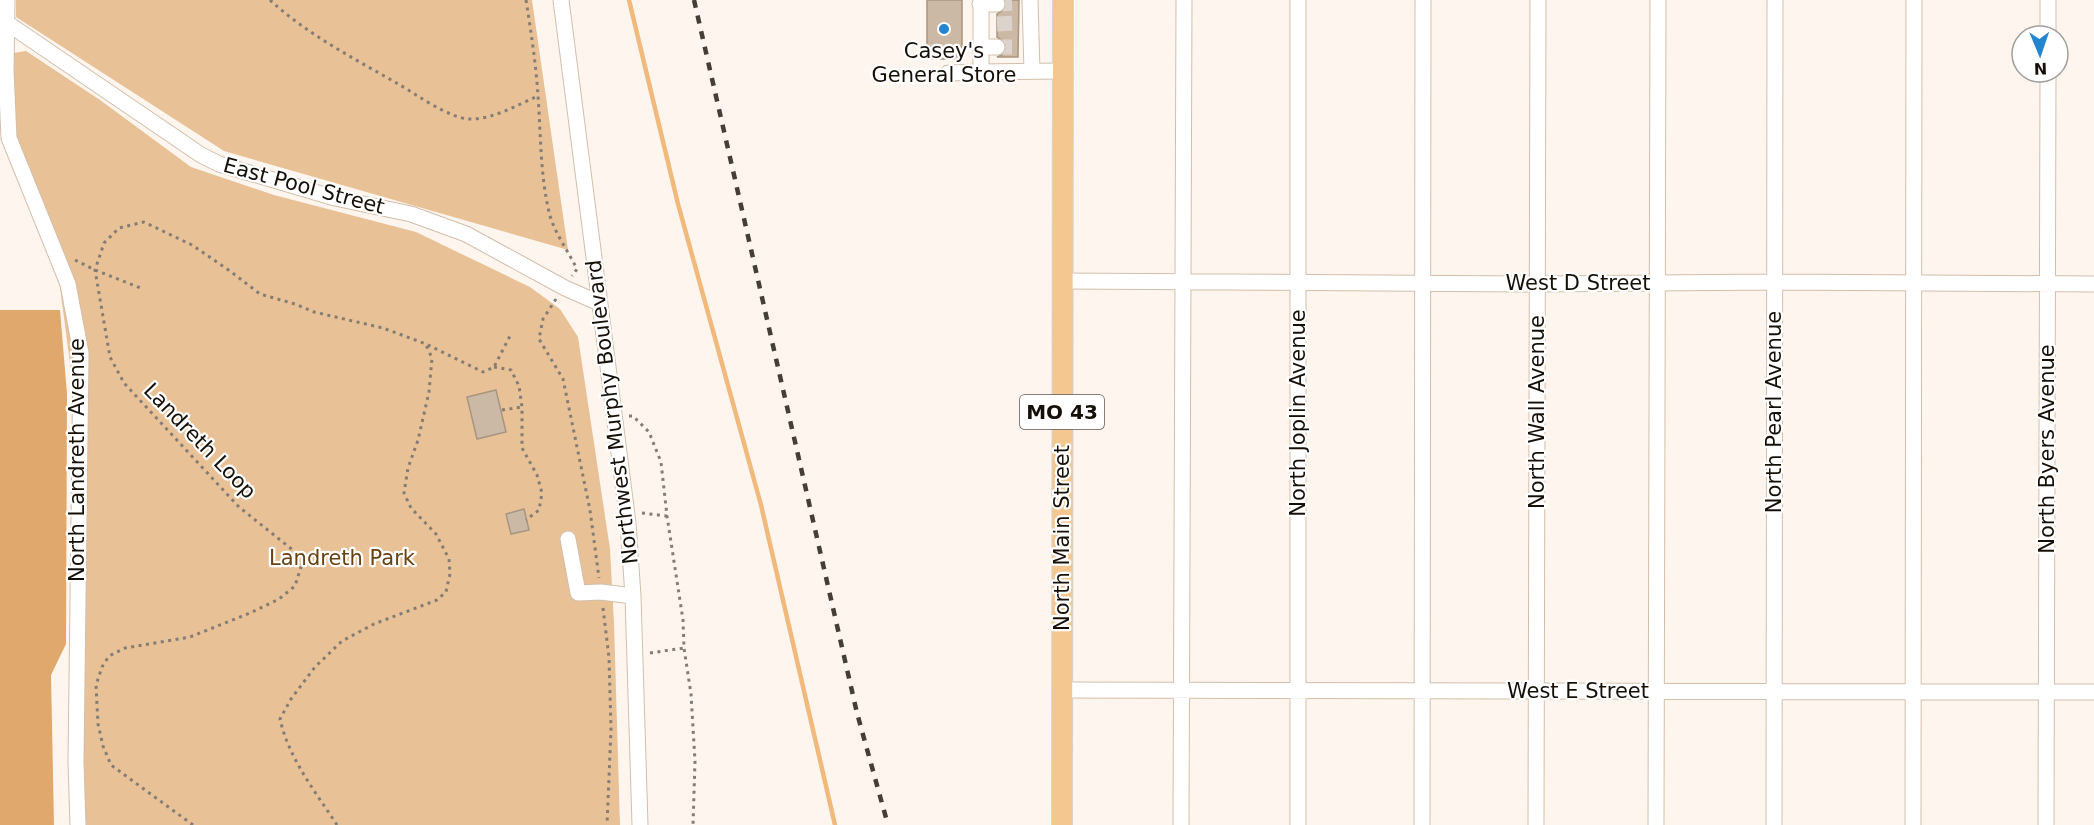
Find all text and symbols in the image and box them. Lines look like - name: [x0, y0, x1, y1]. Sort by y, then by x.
- marker: Casey's General Store: [937, 22, 951, 36]
- north arrow: [2010, 24, 2070, 84]
- place label: Casey's General Store: [872, 39, 1016, 87]
- text: N: [2033, 59, 2048, 78]
- street label: East Pool Street: [221, 153, 387, 219]
- street label: Northwest Murphy Boulevard: [581, 258, 643, 566]
- street label: West D Street: [1506, 271, 1650, 295]
- street label: North Joplin Avenue: [1286, 309, 1310, 517]
- street label: North Pearl Avenue: [1762, 311, 1786, 513]
- street label: North Wall Avenue: [1525, 315, 1549, 509]
- street label: North Landreth Avenue: [65, 338, 89, 582]
- street label: North Byers Avenue: [2035, 344, 2059, 554]
- street label: Landreth Loop: [139, 378, 261, 504]
- road number: MO 43: [1020, 395, 1104, 429]
- street label: North Main Street: [1050, 445, 1074, 631]
- park label: Landreth Park: [269, 546, 416, 570]
- street label: West E Street: [1507, 679, 1649, 703]

